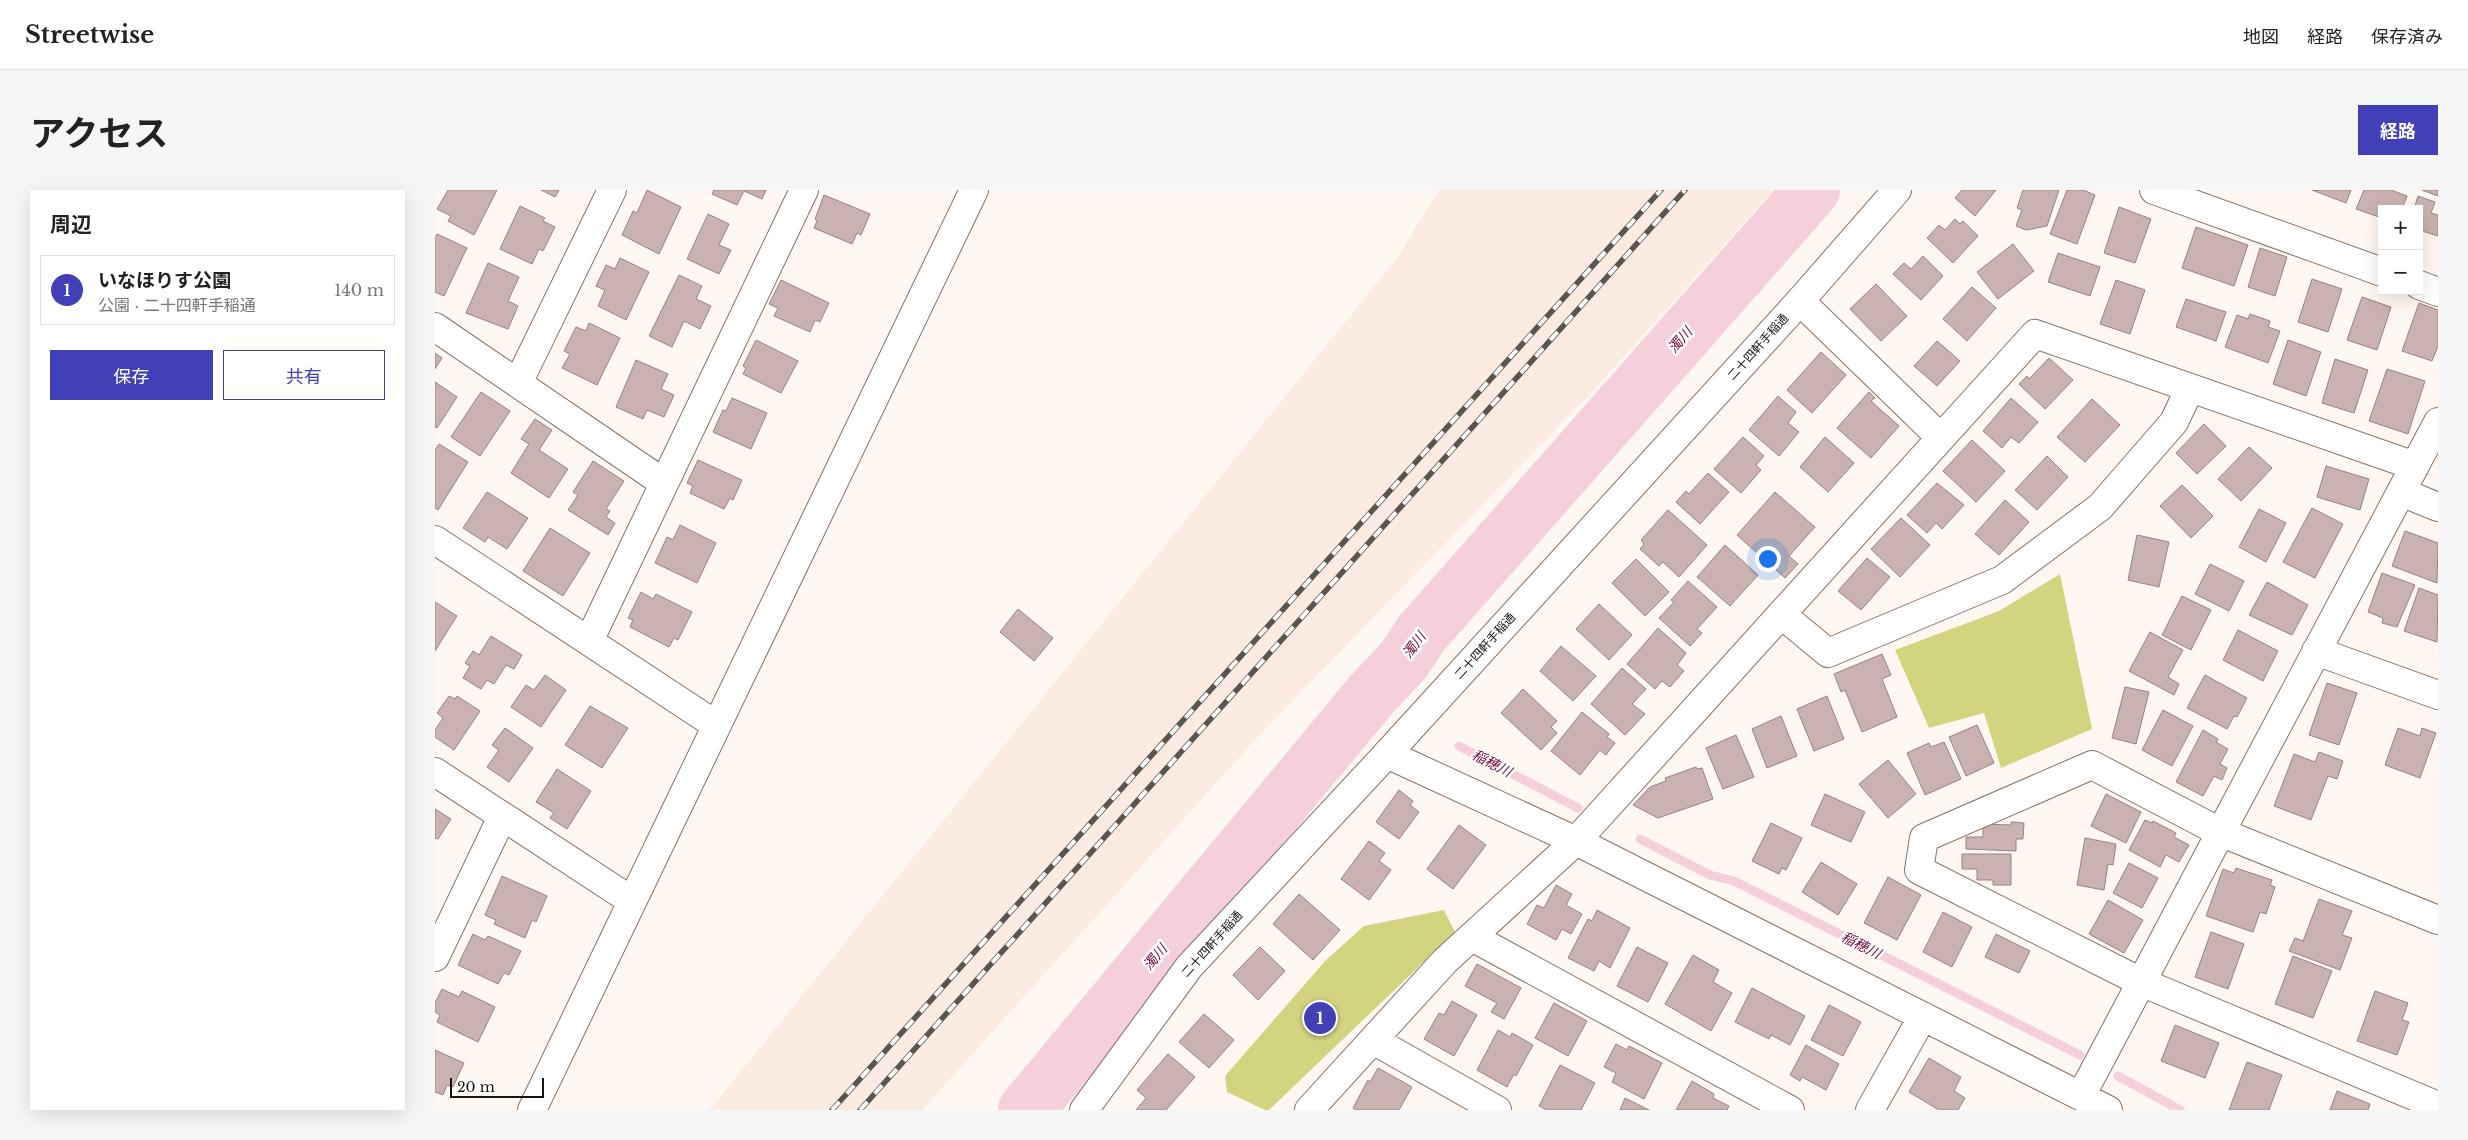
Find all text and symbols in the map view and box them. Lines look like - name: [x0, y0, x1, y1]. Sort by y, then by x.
- text: Streetwise: [25, 20, 154, 49]
- text: 地図: [2243, 26, 2279, 48]
- text: 経路: [2307, 26, 2343, 48]
- text: 保存済み: [2371, 26, 2443, 48]
- button: 経路: [2358, 105, 2438, 155]
- text: アクセス: [30, 112, 168, 155]
- map controls: [2378, 205, 2423, 295]
- button: +: [2378, 205, 2423, 250]
- text: 周辺: [50, 212, 92, 238]
- button: −: [2378, 250, 2423, 295]
- text: いなほりす公園: [98, 269, 231, 292]
- text: 1: [64, 280, 70, 300]
- text: 140 m: [334, 280, 384, 300]
- text: 公園 · 二十四軒手稲通: [98, 295, 256, 315]
- street label: 二十四軒手稲通: [1724, 310, 1791, 383]
- water label: 濁川: [1664, 322, 1697, 356]
- button: 保存: [50, 350, 213, 400]
- button: 共有: [223, 350, 385, 400]
- your location: [1755, 546, 1781, 572]
- street label: 二十四軒手稲通: [1451, 609, 1518, 682]
- water label: 濁川: [1398, 627, 1431, 662]
- water label: 稲穂川: [1469, 745, 1517, 781]
- street label: 二十四軒手稲通: [1178, 907, 1245, 980]
- water label: 稲穂川: [1838, 927, 1886, 963]
- water label: 濁川: [1139, 939, 1172, 974]
- pin: 1: [1304, 999, 1336, 1037]
- scale bar: [450, 1075, 544, 1098]
- text: 20 m: [457, 1078, 495, 1096]

